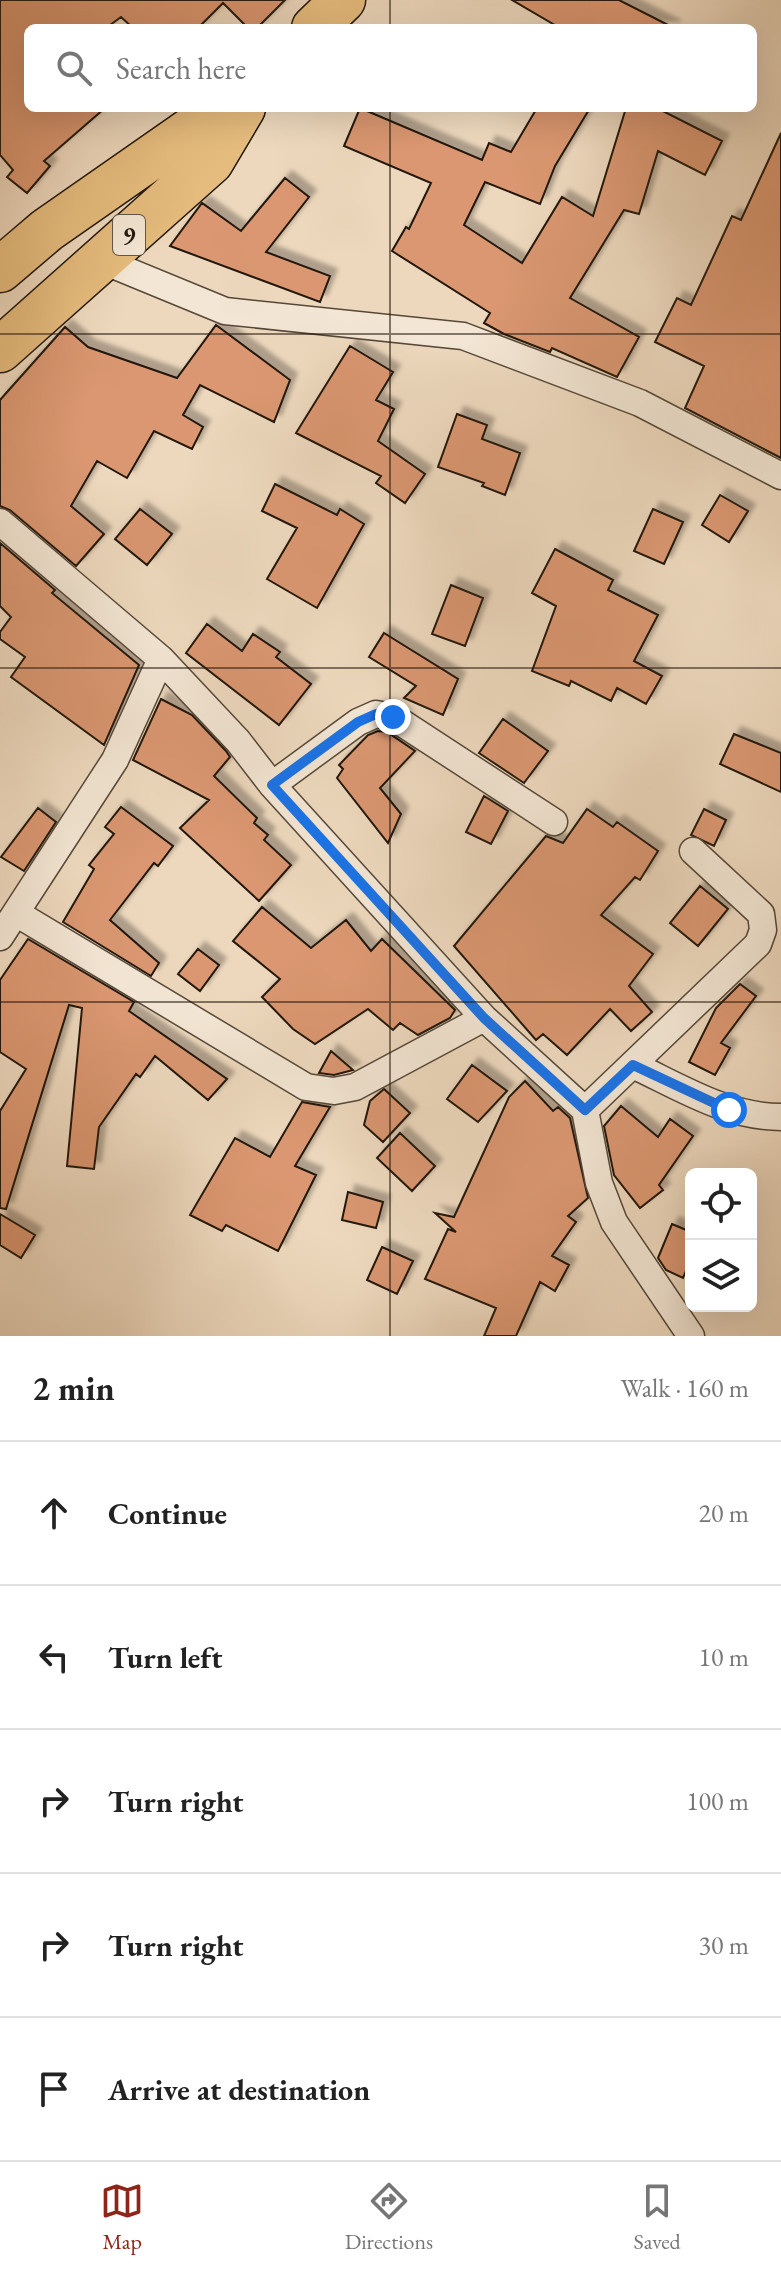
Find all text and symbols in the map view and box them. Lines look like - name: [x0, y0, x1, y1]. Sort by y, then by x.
- search box: [24, 24, 757, 112]
- icon: search: [52, 46, 96, 90]
- text: Search here: [116, 49, 246, 88]
- road number: 9: [113, 215, 145, 255]
- route end: [375, 699, 411, 735]
- route start: [711, 1092, 747, 1128]
- map controls: [685, 1168, 757, 1312]
- button: locate: [685, 1168, 757, 1240]
- button: layers: [685, 1240, 757, 1312]
- text: 2 min: [32, 1366, 115, 1410]
- text: Walk · 160 m: [621, 1371, 749, 1405]
- icon: ahead: [32, 1491, 76, 1535]
- text: Continue: [108, 1494, 227, 1533]
- text: 20 m: [699, 1496, 749, 1530]
- icon: left: [32, 1635, 76, 1679]
- text: Turn left: [108, 1638, 222, 1677]
- text: 10 m: [699, 1640, 749, 1674]
- icon: right: [32, 1779, 76, 1823]
- text: Turn right: [108, 1782, 244, 1821]
- text: 100 m: [686, 1784, 749, 1818]
- icon: right: [32, 1923, 76, 1967]
- text: Turn right: [108, 1926, 244, 1965]
- text: 30 m: [699, 1928, 749, 1962]
- icon: arrive: [32, 2067, 76, 2111]
- text: Arrive at destination: [108, 2070, 370, 2109]
- tab: Map: [100, 2179, 144, 2256]
- tab: Directions: [345, 2179, 433, 2256]
- tab: Saved: [634, 2179, 681, 2256]

